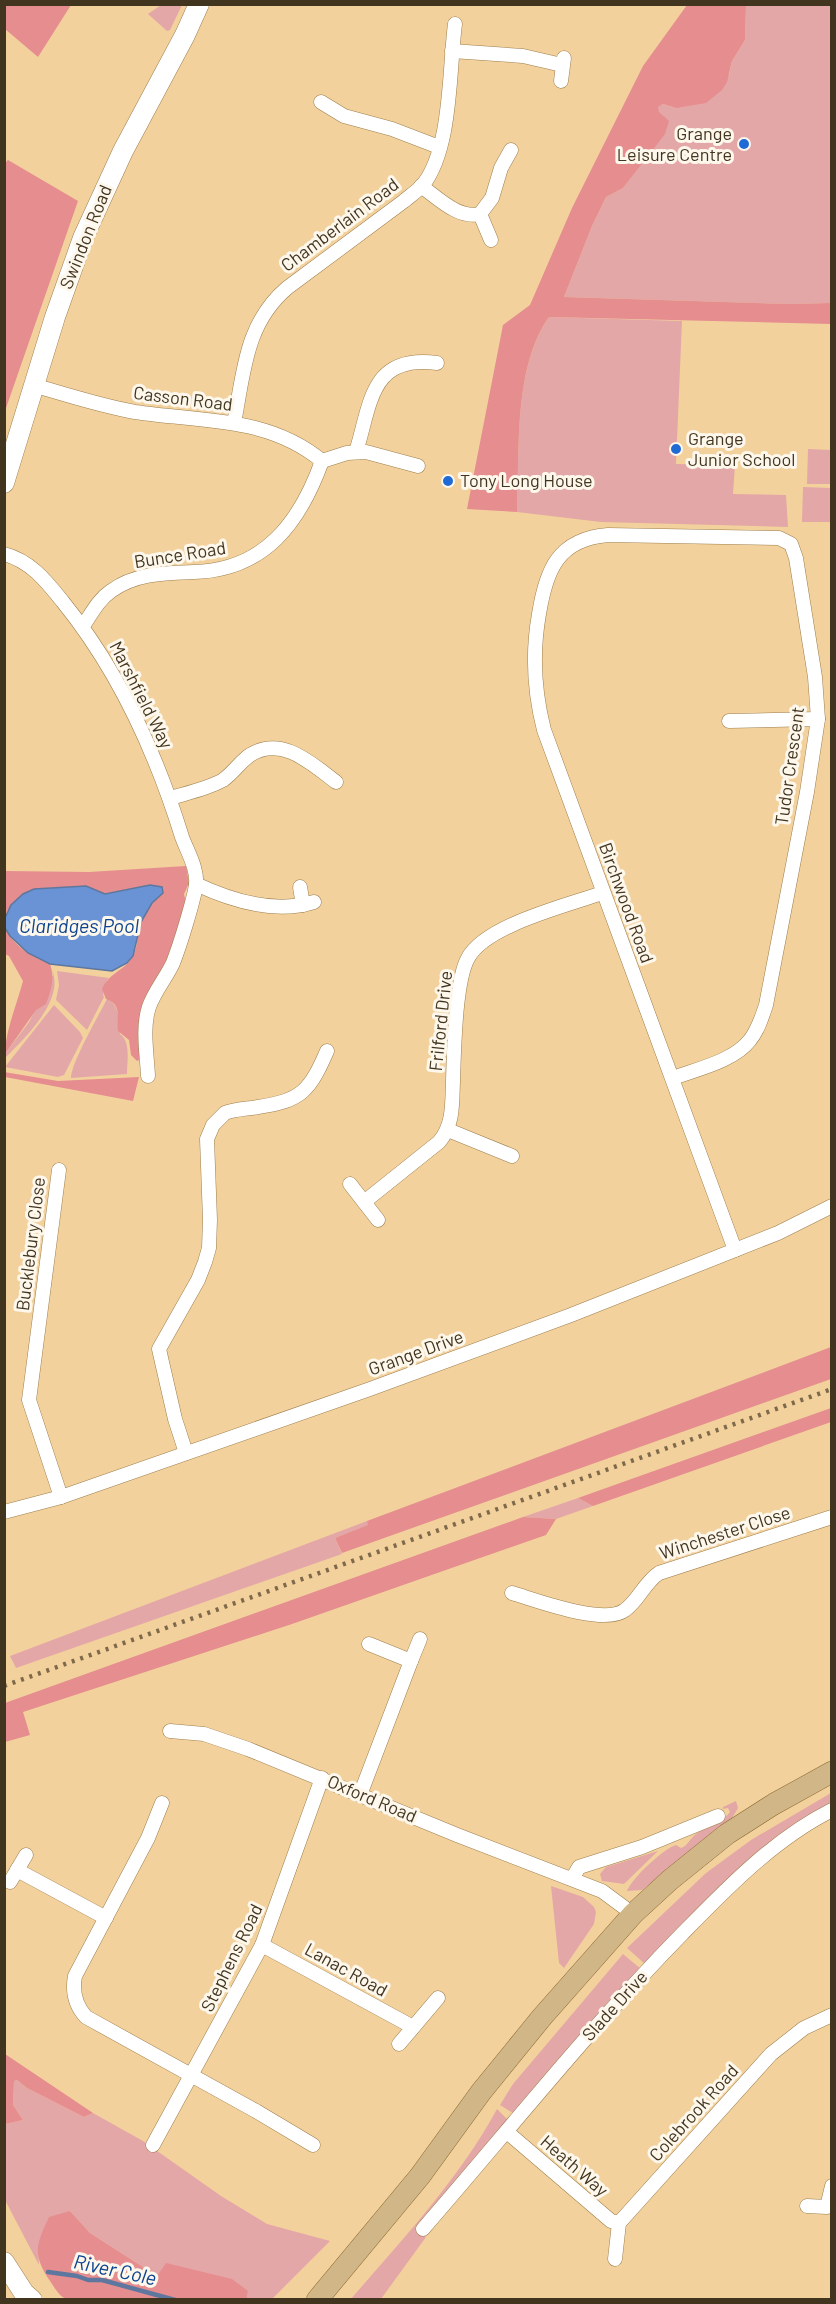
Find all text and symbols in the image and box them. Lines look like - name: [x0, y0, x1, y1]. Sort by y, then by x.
- place label: Grange Leisure Centre: [617, 122, 732, 165]
- marker: Grange Leisure Centre: [737, 137, 751, 151]
- street label: Chamberlain Road: [276, 173, 403, 276]
- street label: Swindon Road: [54, 181, 116, 292]
- street label: Casson Road: [132, 381, 234, 415]
- place label: Grange Junior School: [688, 427, 796, 470]
- marker: Grange Junior School: [669, 442, 683, 456]
- place label: Tony Long House: [460, 469, 593, 491]
- marker: Tony Long House: [441, 474, 455, 488]
- street label: Bunce Road: [132, 536, 227, 572]
- street label: Marshfield Way: [105, 637, 178, 752]
- street label: Tudor Crescent: [770, 705, 808, 827]
- street label: Birchwood Road: [595, 839, 659, 966]
- water label: Claridges Pool: [19, 913, 139, 937]
- street label: Frilford Drive: [424, 970, 456, 1072]
- street label: Bucklebury Close: [11, 1176, 49, 1312]
- street label: Grange Drive: [365, 1325, 466, 1379]
- street label: Winchester Close: [657, 1501, 793, 1564]
- street label: Oxford Road: [324, 1769, 420, 1827]
- street label: Stephens Road: [196, 1900, 267, 2015]
- street label: Lanac Road: [301, 1937, 392, 2001]
- street label: Slade Drive: [577, 1966, 652, 2045]
- street label: Colebrook Road: [644, 2059, 743, 2165]
- street label: Heath Way: [536, 2130, 613, 2201]
- water label: River Cole: [72, 2249, 159, 2290]

